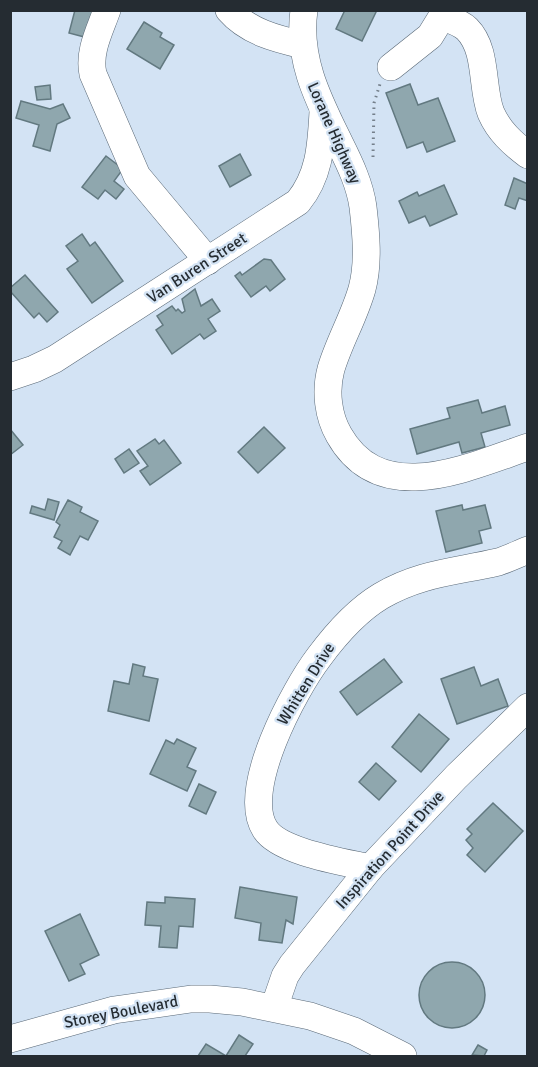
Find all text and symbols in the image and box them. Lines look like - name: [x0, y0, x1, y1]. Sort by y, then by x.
- street label: Lorane Highway: [303, 79, 366, 187]
- street label: Van Buren Street: [143, 228, 251, 308]
- street label: Whitten Drive: [273, 639, 339, 729]
- street label: Inspiration Point Drive: [332, 787, 448, 913]
- street label: Storey Boulevard: [62, 991, 180, 1033]

